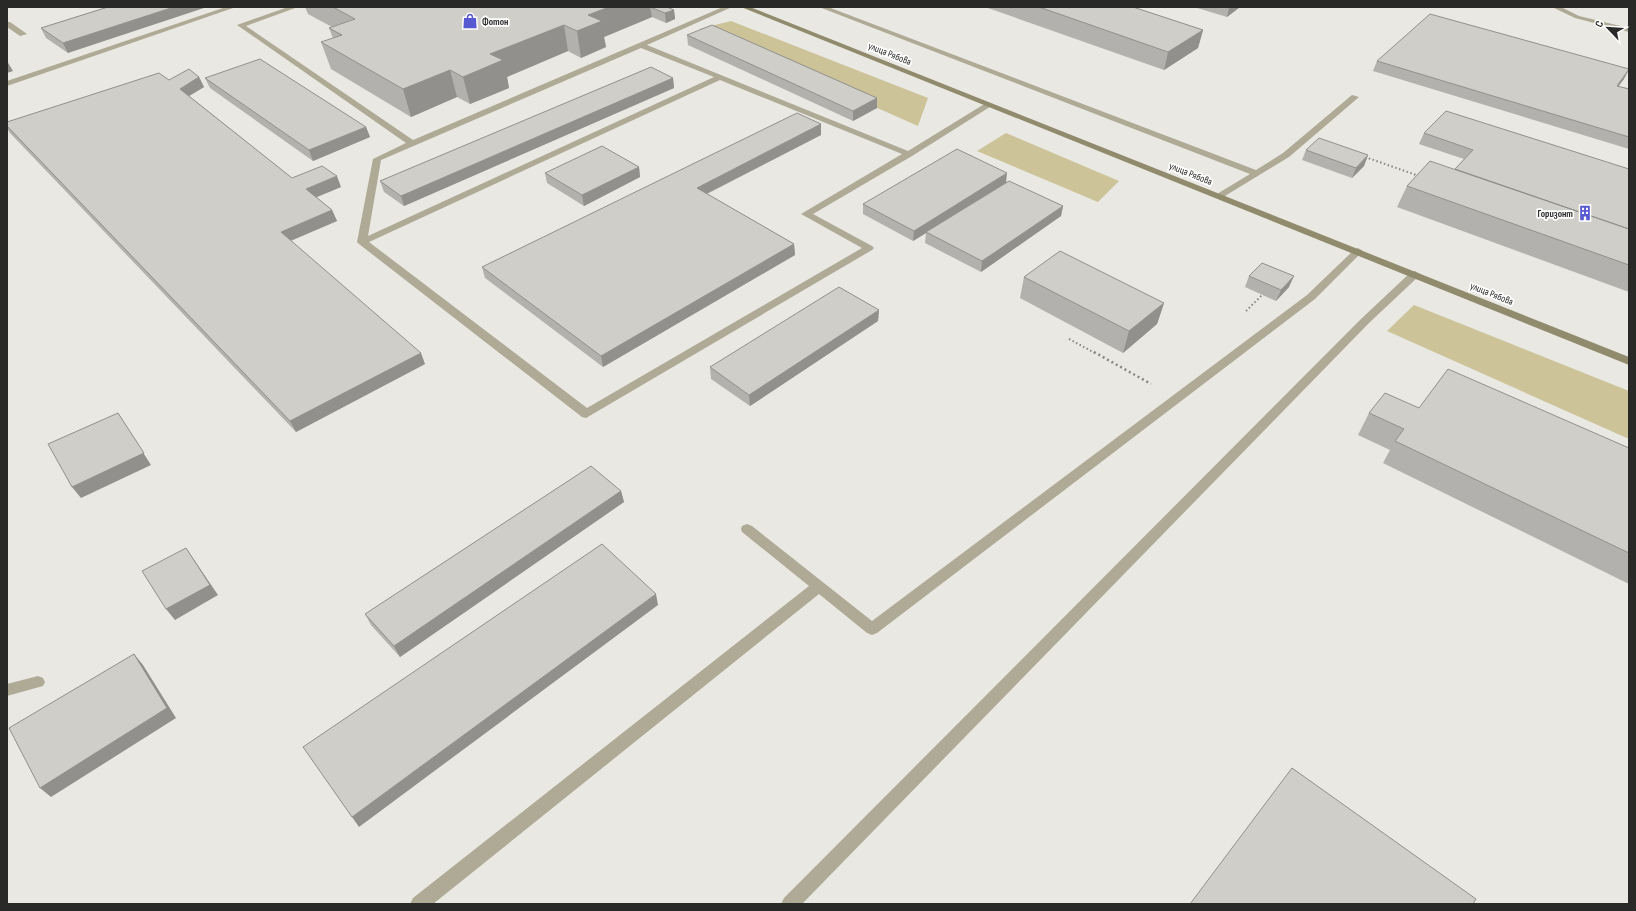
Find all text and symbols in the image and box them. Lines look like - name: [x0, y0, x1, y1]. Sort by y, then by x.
- north arrow: [1588, 8, 1628, 48]
- shop icon: Фотон: [461, 12, 479, 30]
- place label: Фотон: [482, 16, 508, 28]
- text: С: [1592, 18, 1607, 29]
- street label: улица Рябова: [866, 40, 913, 68]
- street label: улица Рябова: [1167, 160, 1214, 188]
- building icon: Горизонт: [1576, 204, 1594, 222]
- place label: Горизонт: [1538, 208, 1573, 220]
- street label: улица Рябова: [1468, 280, 1515, 308]

